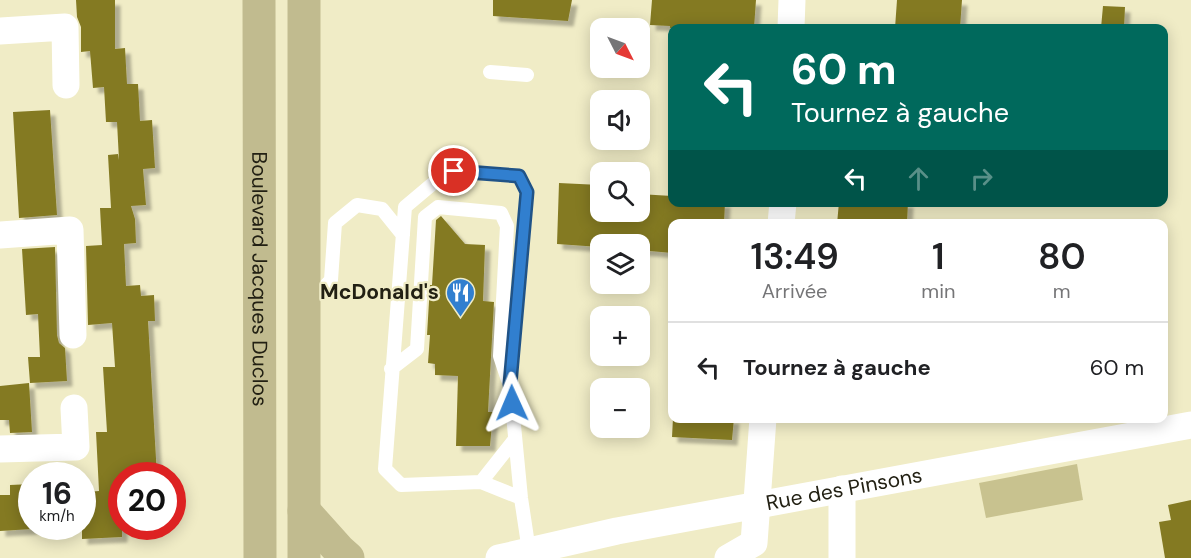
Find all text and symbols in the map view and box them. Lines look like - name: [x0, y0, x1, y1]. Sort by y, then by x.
- north arrow: [590, 18, 650, 78]
- map controls: [590, 18, 650, 438]
- text: 60 m: [791, 42, 897, 97]
- icon: left: [692, 48, 770, 126]
- button: sound: [590, 90, 650, 150]
- text: Tournez à gauche: [791, 95, 1009, 130]
- pin: [428, 145, 479, 196]
- street label: Boulevard Jacques Duclos: [245, 151, 274, 407]
- icon: arrive: [437, 154, 470, 187]
- button: search: [590, 162, 650, 222]
- icon: left: [839, 162, 872, 195]
- icon: ahead: [902, 162, 935, 195]
- icon: right: [965, 162, 998, 195]
- text: 13:49: [750, 233, 839, 280]
- text: 1: [932, 233, 945, 280]
- text: 80: [1038, 233, 1086, 280]
- button: layers: [590, 234, 650, 294]
- restaurant icon: McDonald's: [444, 276, 476, 318]
- place label: McDonald's: [320, 278, 439, 306]
- text: Arrivée: [762, 278, 827, 304]
- text: min: [921, 278, 955, 304]
- text: m: [1053, 278, 1071, 304]
- button: +: [590, 306, 650, 366]
- icon: left: [692, 351, 725, 384]
- text: Tournez à gauche: [743, 353, 931, 382]
- text: 60 m: [1090, 353, 1144, 382]
- position arrow: [480, 371, 544, 435]
- button: −: [590, 378, 650, 438]
- street label: Rue des Pinsons: [764, 461, 924, 517]
- speed limit sign: 20: [108, 462, 186, 540]
- text: 16: [42, 474, 72, 513]
- text: km/h: [39, 506, 75, 526]

